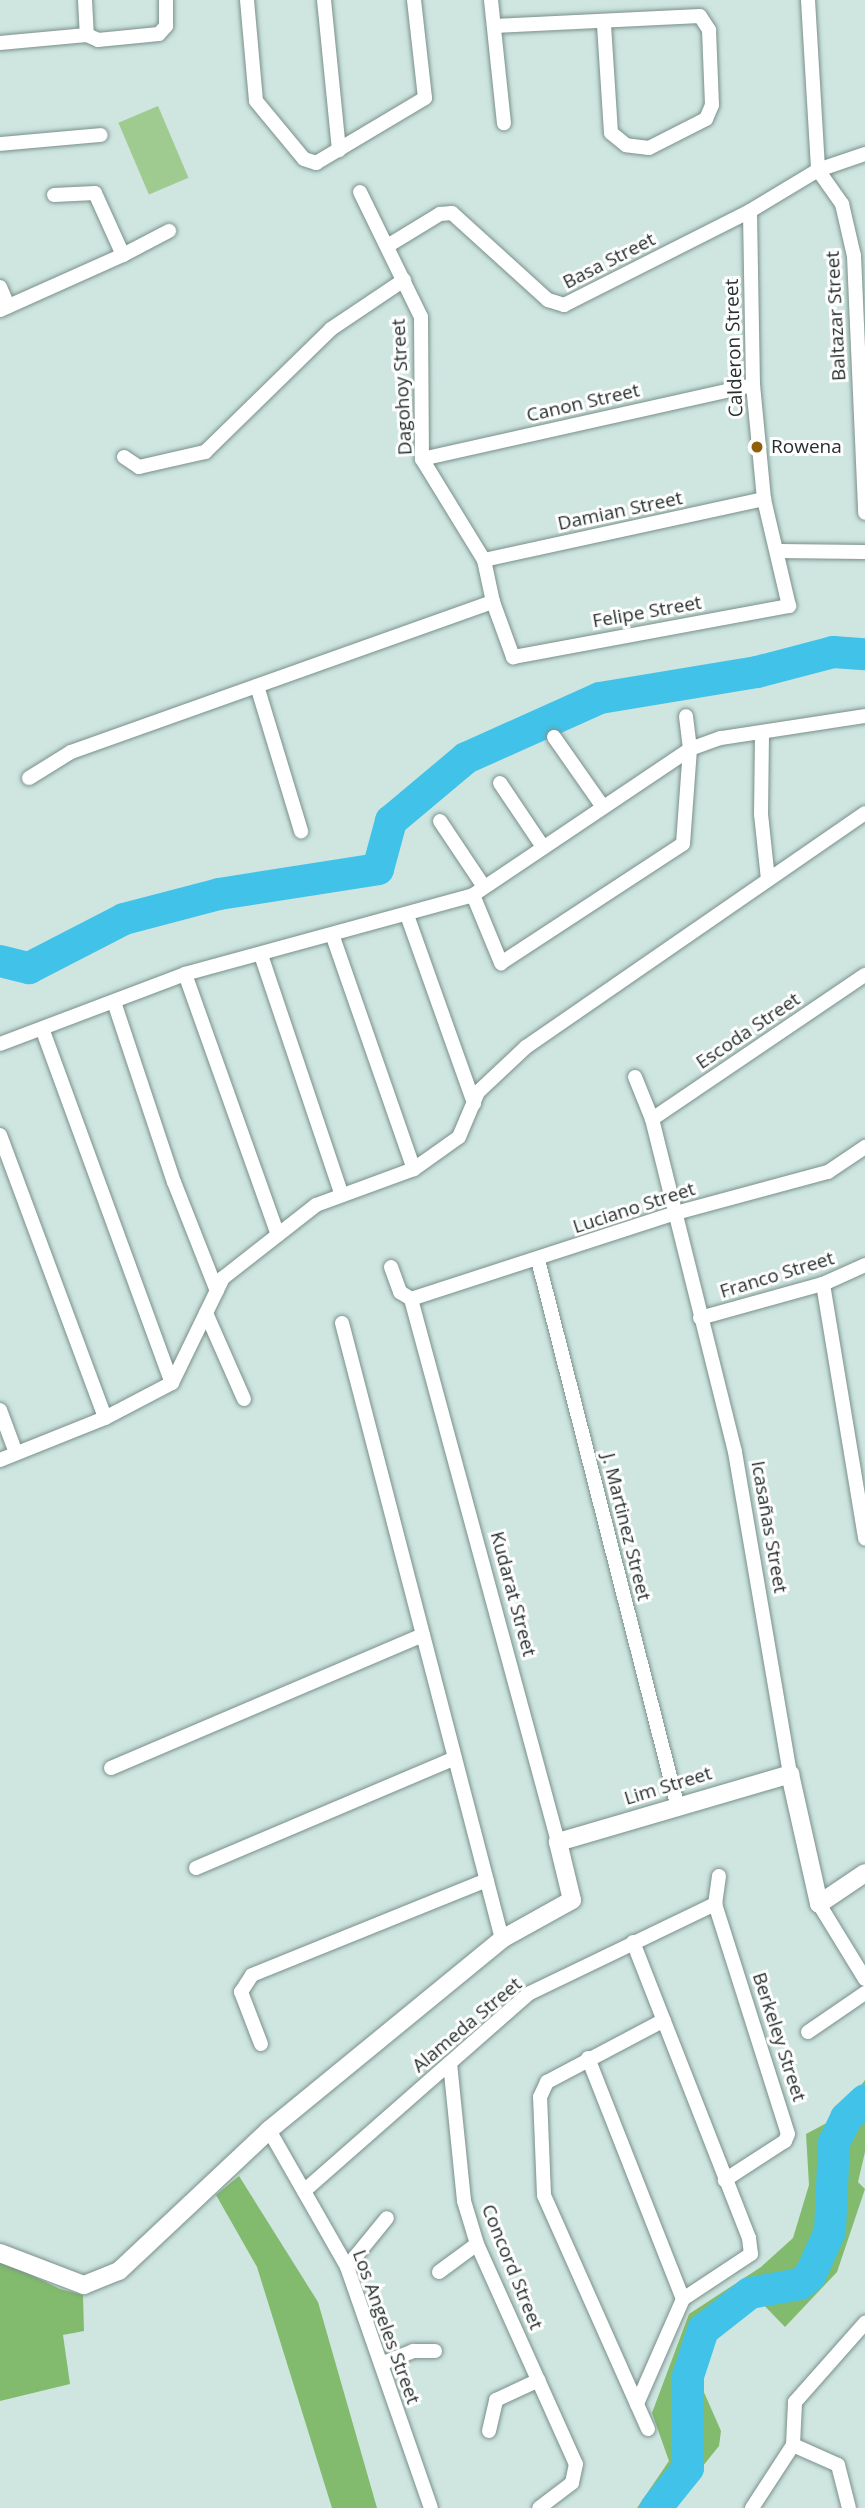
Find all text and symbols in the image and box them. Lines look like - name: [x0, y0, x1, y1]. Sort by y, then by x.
- street label: Basa Street: [559, 228, 659, 294]
- street label: Baltazar Street: [821, 250, 851, 382]
- street label: Calderon Street: [720, 278, 748, 418]
- street label: Dagohoy Street: [387, 318, 417, 456]
- street label: Canon Street: [524, 379, 642, 427]
- place label: Rowena: [771, 436, 842, 458]
- marker: Rowena: [749, 439, 765, 455]
- street label: Damian Street: [556, 487, 684, 535]
- street label: Felipe Street: [591, 591, 703, 633]
- street label: Escoda Street: [692, 988, 804, 1074]
- street label: Luciano Street: [570, 1178, 698, 1238]
- street label: Franco Street: [717, 1247, 837, 1303]
- street label: J. Martinez Street: [597, 1451, 655, 1603]
- street label: Icasañas Street: [746, 1459, 792, 1595]
- street label: Kudarat Street: [485, 1529, 541, 1659]
- street label: Lim Street: [621, 1762, 715, 1810]
- street label: Berkeley Street: [747, 1970, 811, 2104]
- street label: Alameda Street: [408, 1973, 526, 2077]
- street label: Concord Street: [477, 2201, 547, 2333]
- street label: Los Angeles Street: [347, 2247, 425, 2407]

